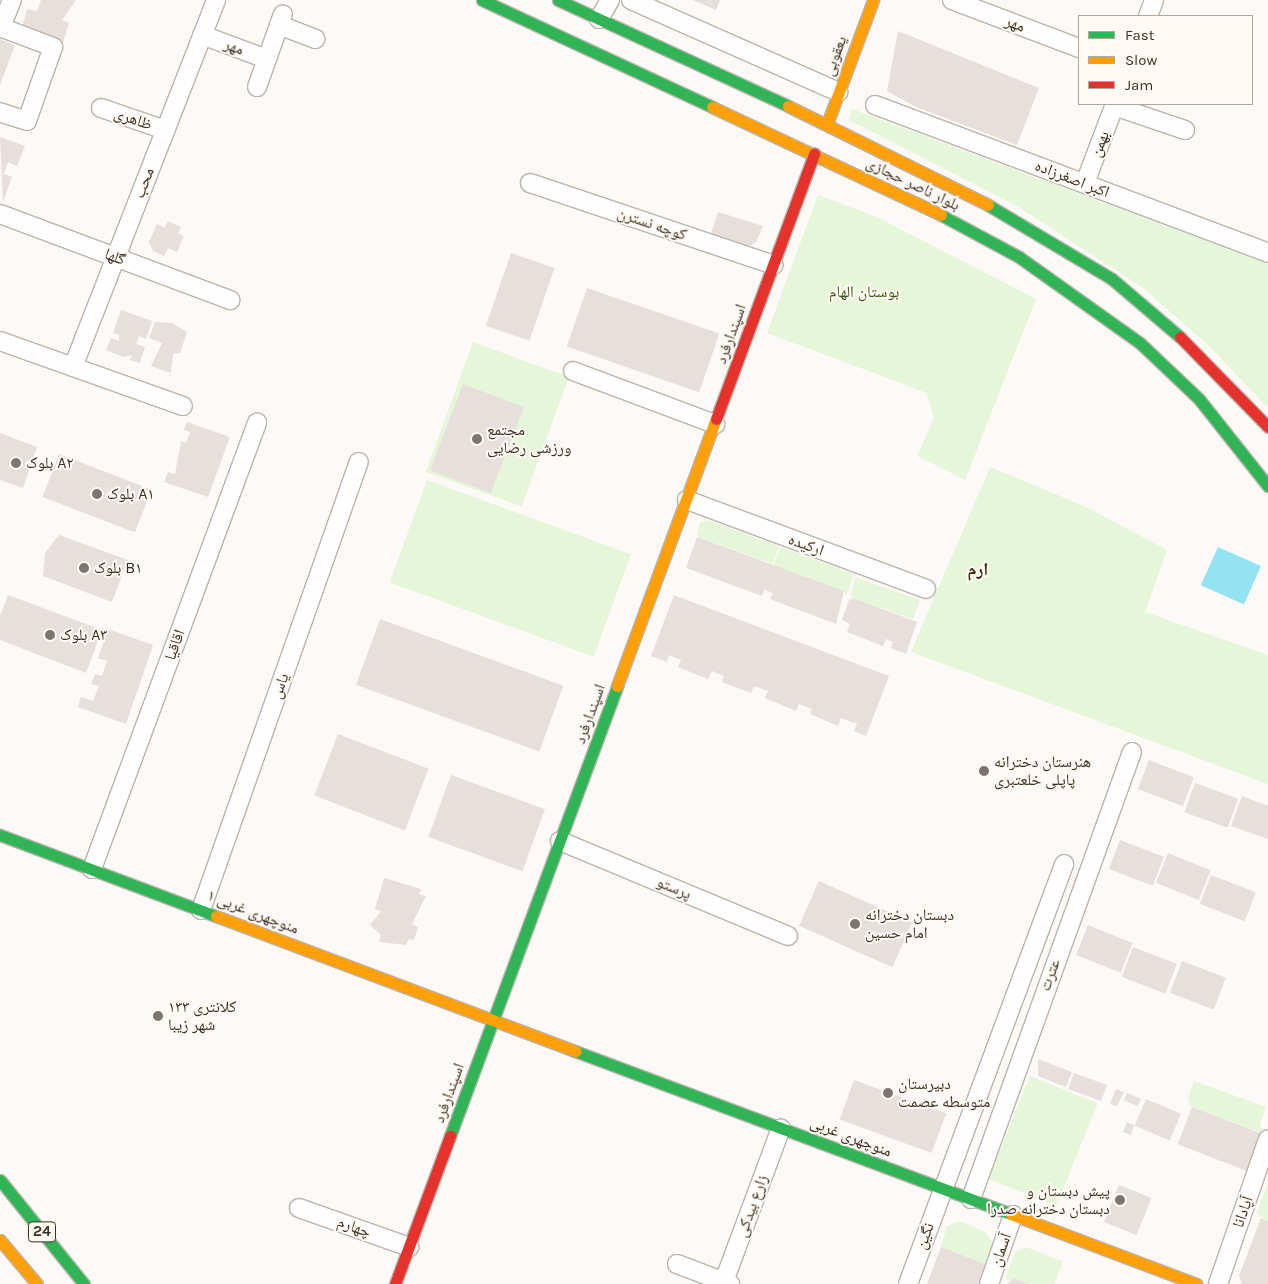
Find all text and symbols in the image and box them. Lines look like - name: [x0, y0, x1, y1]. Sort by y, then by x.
- street label: مهر: [1002, 12, 1028, 36]
- legend: [1078, 15, 1253, 105]
- text: Fast: [1125, 26, 1154, 44]
- street label: یعقوبی: [819, 33, 851, 79]
- street label: مهر: [221, 35, 247, 59]
- text: Slow: [1125, 51, 1157, 69]
- text: Jam: [1125, 76, 1153, 94]
- street label: ظاهری: [111, 104, 155, 134]
- street label: بهمن: [1086, 128, 1114, 160]
- street label: بلوار ناصر حجازی: [863, 153, 963, 215]
- street label: اکبر اصغرزاده: [1032, 156, 1112, 202]
- street label: محب: [129, 165, 159, 201]
- street label: کوچه نسترن: [615, 203, 689, 245]
- street label: گلها: [102, 244, 128, 270]
- park label: بوستان الهام: [829, 282, 899, 302]
- street label: اسپندارفرد: [711, 302, 751, 366]
- place label: مجتمع ورزشی رضایی: [487, 420, 571, 458]
- marker: مجتمع ورزشی رضایی: [471, 433, 483, 445]
- place label: بلوک A۲: [26, 453, 74, 473]
- marker: بلوک A۲: [10, 457, 22, 469]
- place label: بلوک A۱: [107, 484, 155, 504]
- marker: بلوک A۱: [91, 488, 103, 500]
- street label: ارکیده: [786, 530, 826, 560]
- place label: بلوک B۱: [94, 558, 142, 578]
- district label: ارم: [968, 558, 988, 580]
- marker: بلوک B۱: [78, 562, 90, 574]
- place label: بلوک A۳: [60, 625, 108, 645]
- street label: اقاقیا: [161, 627, 189, 663]
- marker: بلوک A۳: [44, 629, 56, 641]
- street label: یاس: [267, 671, 293, 701]
- street label: اسپندارفرد: [570, 682, 610, 746]
- place label: هنرستان دخترانه پاپلی خلعتبری: [994, 752, 1091, 790]
- marker: هنرستان دخترانه پاپلی خلعتبری: [978, 765, 990, 777]
- street label: پرستو: [654, 872, 694, 904]
- street label: منوچهری غربی ۱: [204, 886, 302, 938]
- place label: دبستان دخترانه امام حسین: [865, 905, 954, 943]
- marker: دبستان دخترانه امام حسین: [849, 918, 861, 930]
- street label: عترت: [1035, 956, 1065, 994]
- place label: کلانتری ۱۳۳ شهر زیبا: [168, 997, 236, 1035]
- marker: کلانتری ۱۳۳ شهر زیبا: [152, 1010, 164, 1022]
- street label: اسپندارفرد: [429, 1061, 469, 1125]
- place label: دبیرستان متوسطه عصمت: [898, 1074, 990, 1112]
- marker: دبیرستان متوسطه عصمت: [882, 1087, 894, 1099]
- street label: منوچهری غربی: [808, 1113, 894, 1161]
- street label: زارع بیدکی: [732, 1172, 772, 1240]
- place label: پیش دبستان و دبستان دخترانه صدرا: [987, 1181, 1110, 1219]
- marker: پیش دبستان و دبستان دخترانه صدرا: [1114, 1194, 1126, 1206]
- street label: آپادانا: [1229, 1194, 1257, 1230]
- street label: چهارم: [335, 1212, 373, 1242]
- road number: 24: [27, 1220, 57, 1244]
- street label: نگین: [911, 1220, 939, 1252]
- street label: آسمان: [986, 1231, 1016, 1269]

